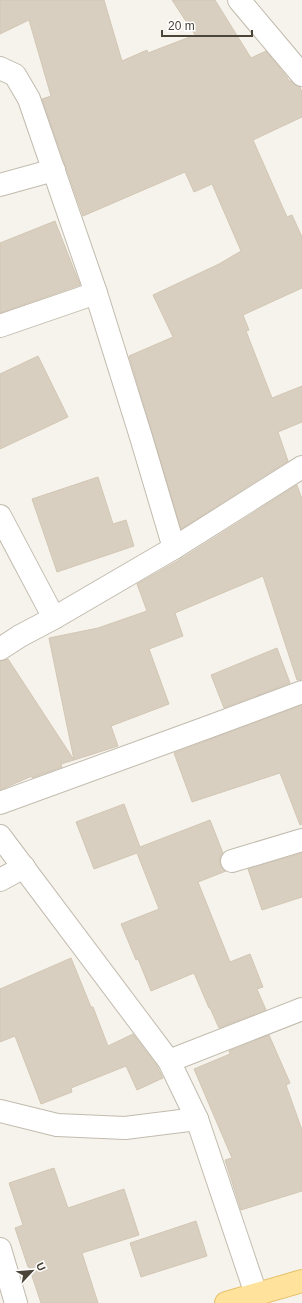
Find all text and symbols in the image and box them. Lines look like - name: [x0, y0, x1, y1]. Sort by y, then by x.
- scale bar: [162, 12, 252, 38]
- text: 20 m: [168, 19, 195, 33]
- north arrow: [12, 1251, 52, 1291]
- text: U: [34, 1260, 48, 1273]

